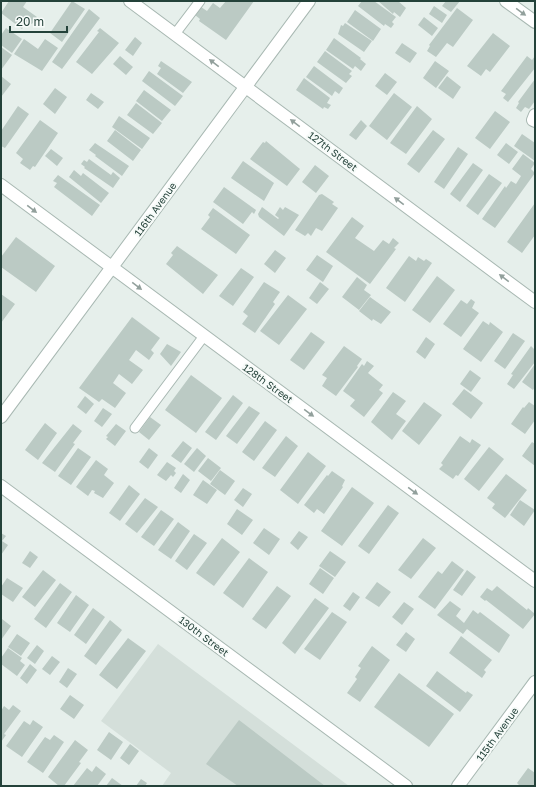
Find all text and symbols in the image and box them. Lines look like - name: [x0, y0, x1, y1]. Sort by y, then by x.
- one-way arrow: [515, 7, 526, 16]
- scale bar: [10, 8, 67, 34]
- text: 20 m: [16, 14, 44, 29]
- one-way arrow: [209, 59, 219, 67]
- one-way arrow: [290, 120, 300, 128]
- street label: 127th Street: [306, 129, 360, 173]
- street label: 116th Avenue: [131, 180, 179, 238]
- one-way arrow: [394, 197, 405, 205]
- one-way arrow: [27, 204, 38, 213]
- one-way arrow: [498, 274, 509, 283]
- one-way arrow: [131, 282, 142, 290]
- street label: 128th Street: [241, 361, 295, 405]
- one-way arrow: [303, 409, 314, 418]
- one-way arrow: [408, 486, 419, 495]
- street label: 130th Street: [177, 613, 231, 659]
- street label: 115th Avenue: [473, 705, 521, 763]

